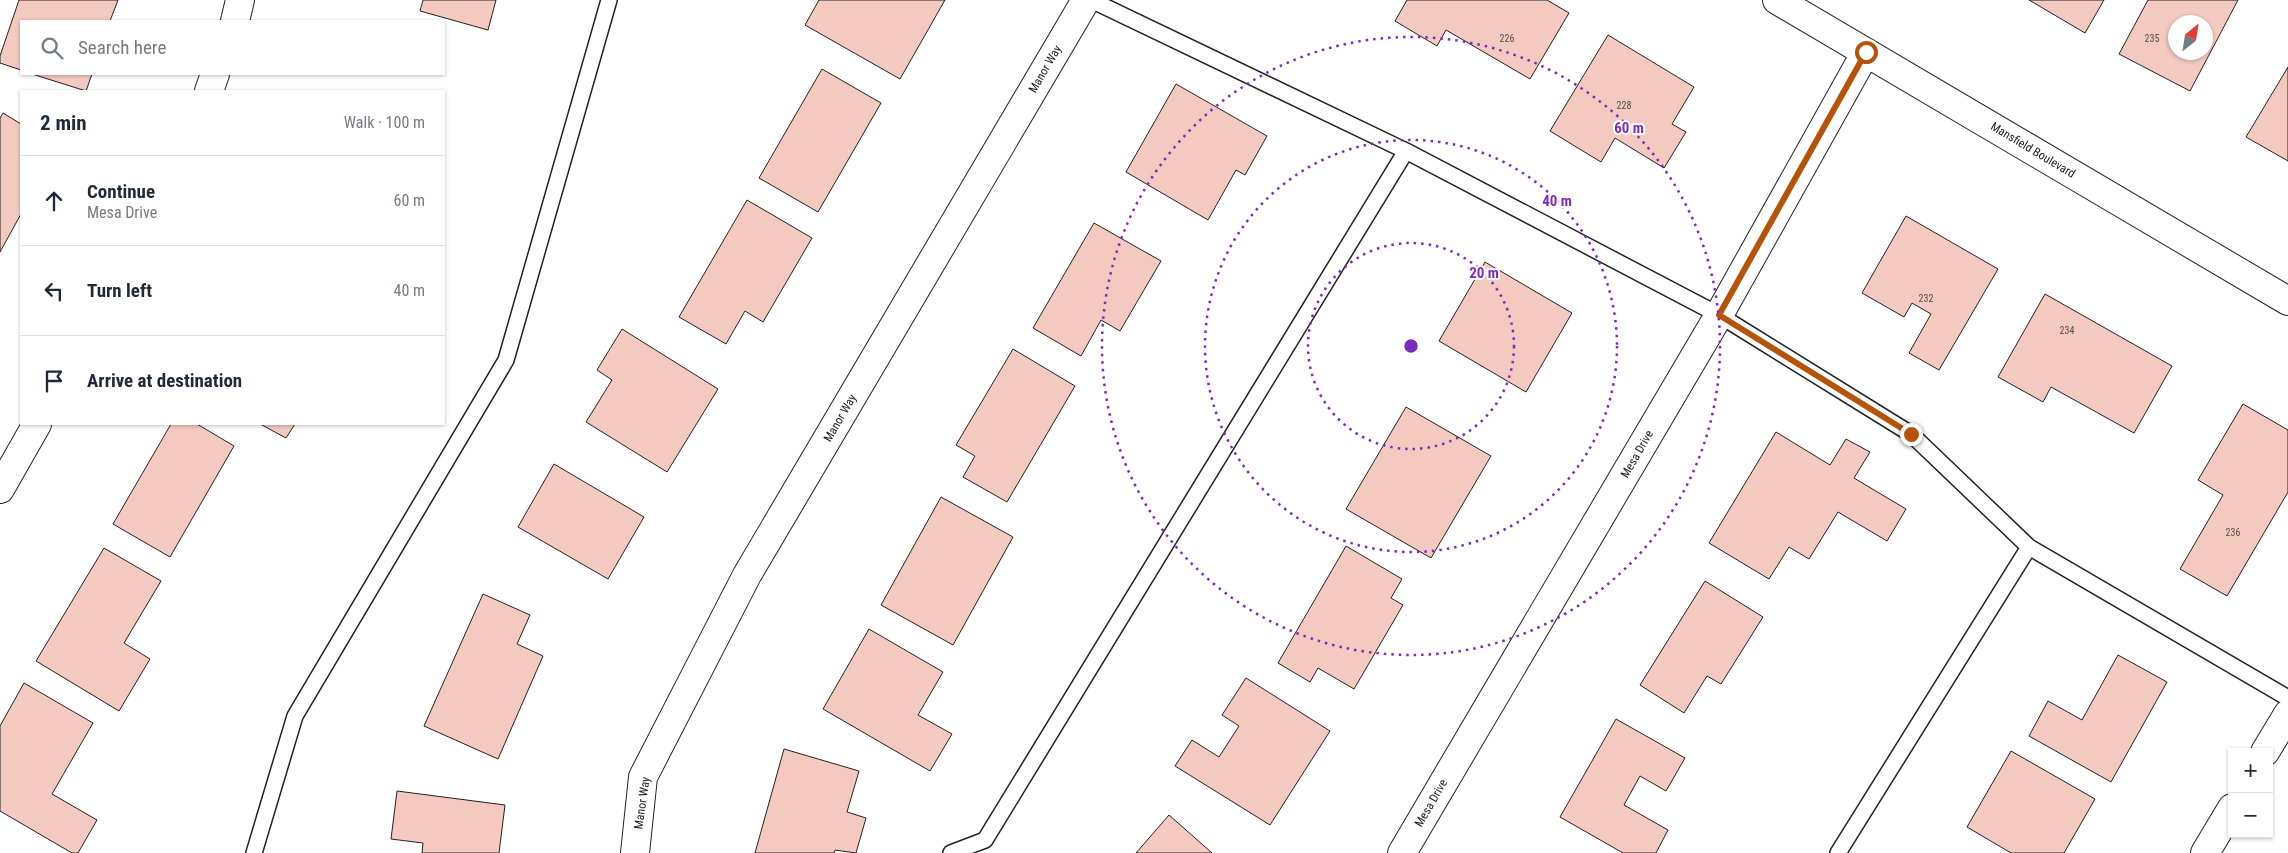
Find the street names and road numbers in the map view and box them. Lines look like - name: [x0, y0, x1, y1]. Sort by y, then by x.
- street label: Manor Way: [1026, 43, 1064, 95]
- street label: Mansfield Boulevard: [1988, 119, 2078, 181]
- street label: Manor Way: [821, 392, 859, 444]
- street label: Mesa Drive: [1618, 427, 1656, 480]
- street label: Manor Way: [631, 776, 653, 830]
- street label: Mesa Drive: [1412, 776, 1450, 829]

